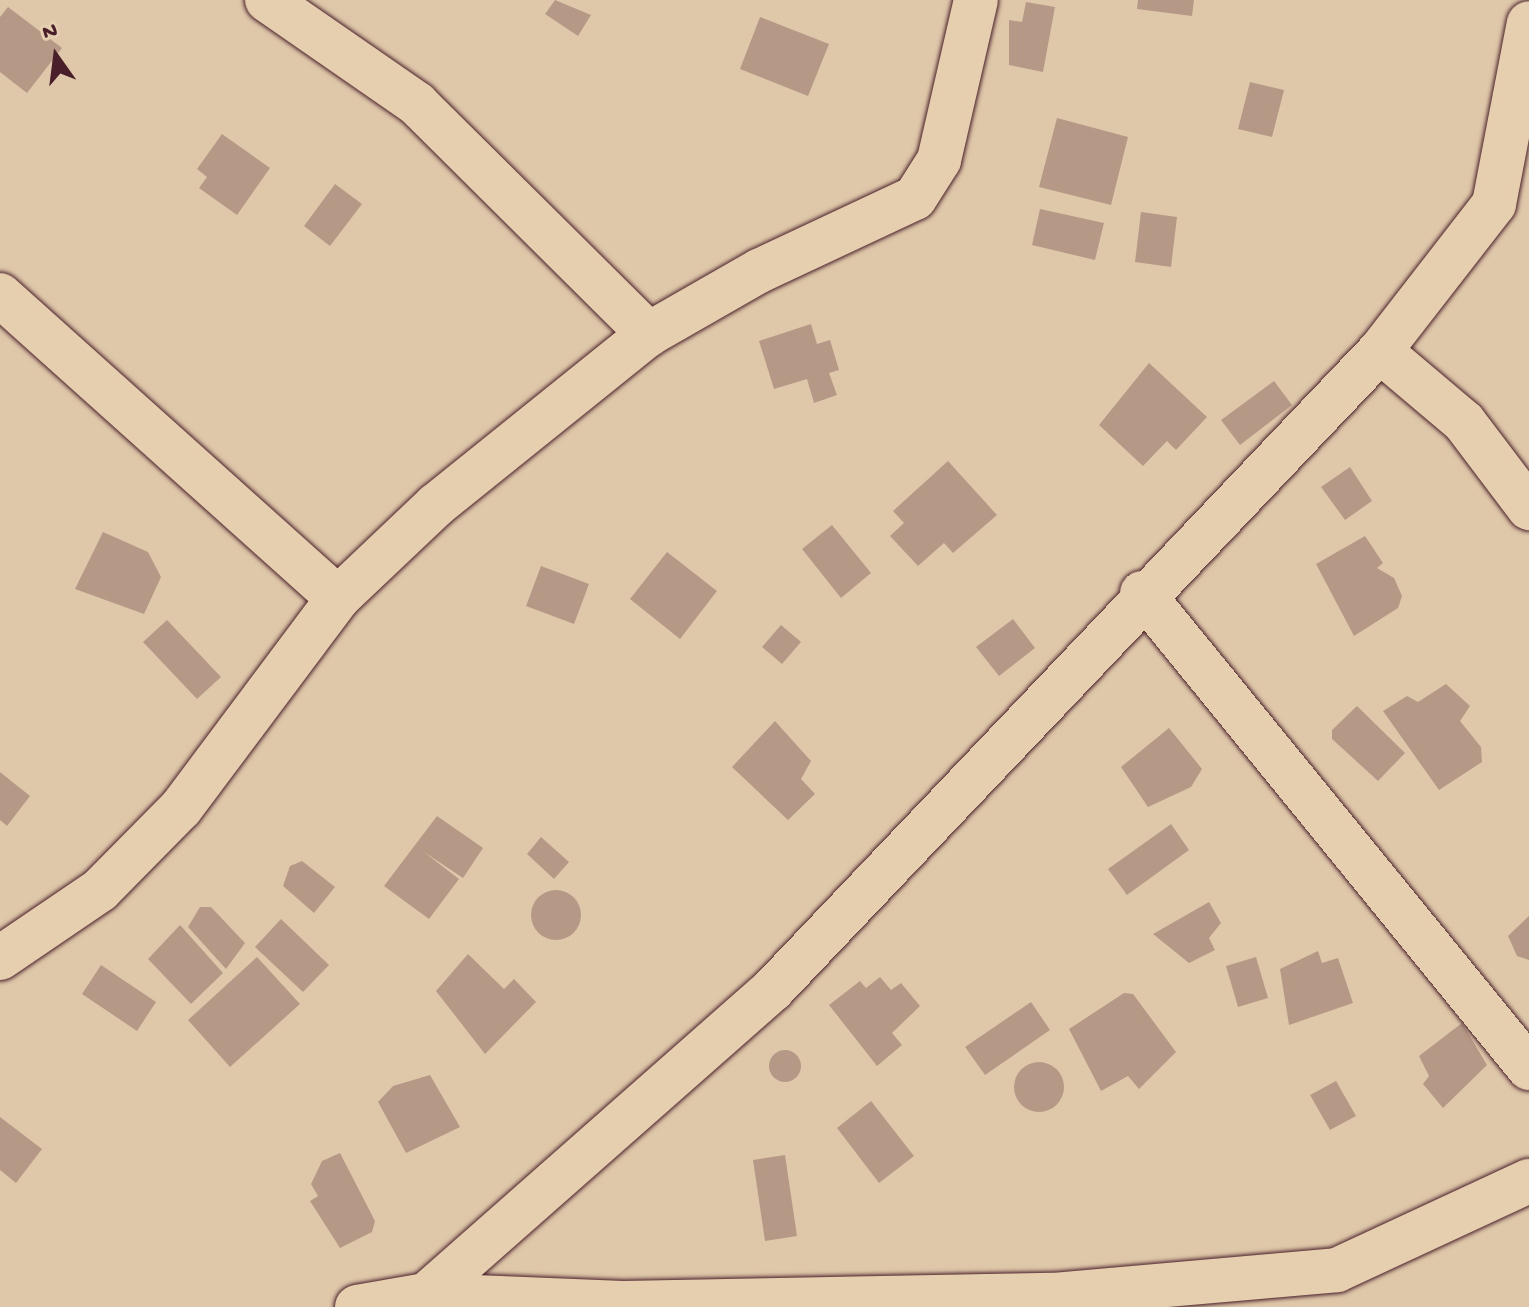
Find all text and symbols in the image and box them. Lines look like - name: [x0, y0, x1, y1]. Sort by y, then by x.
- north arrow: [16, 16, 96, 96]
- text: N: [40, 18, 60, 47]

